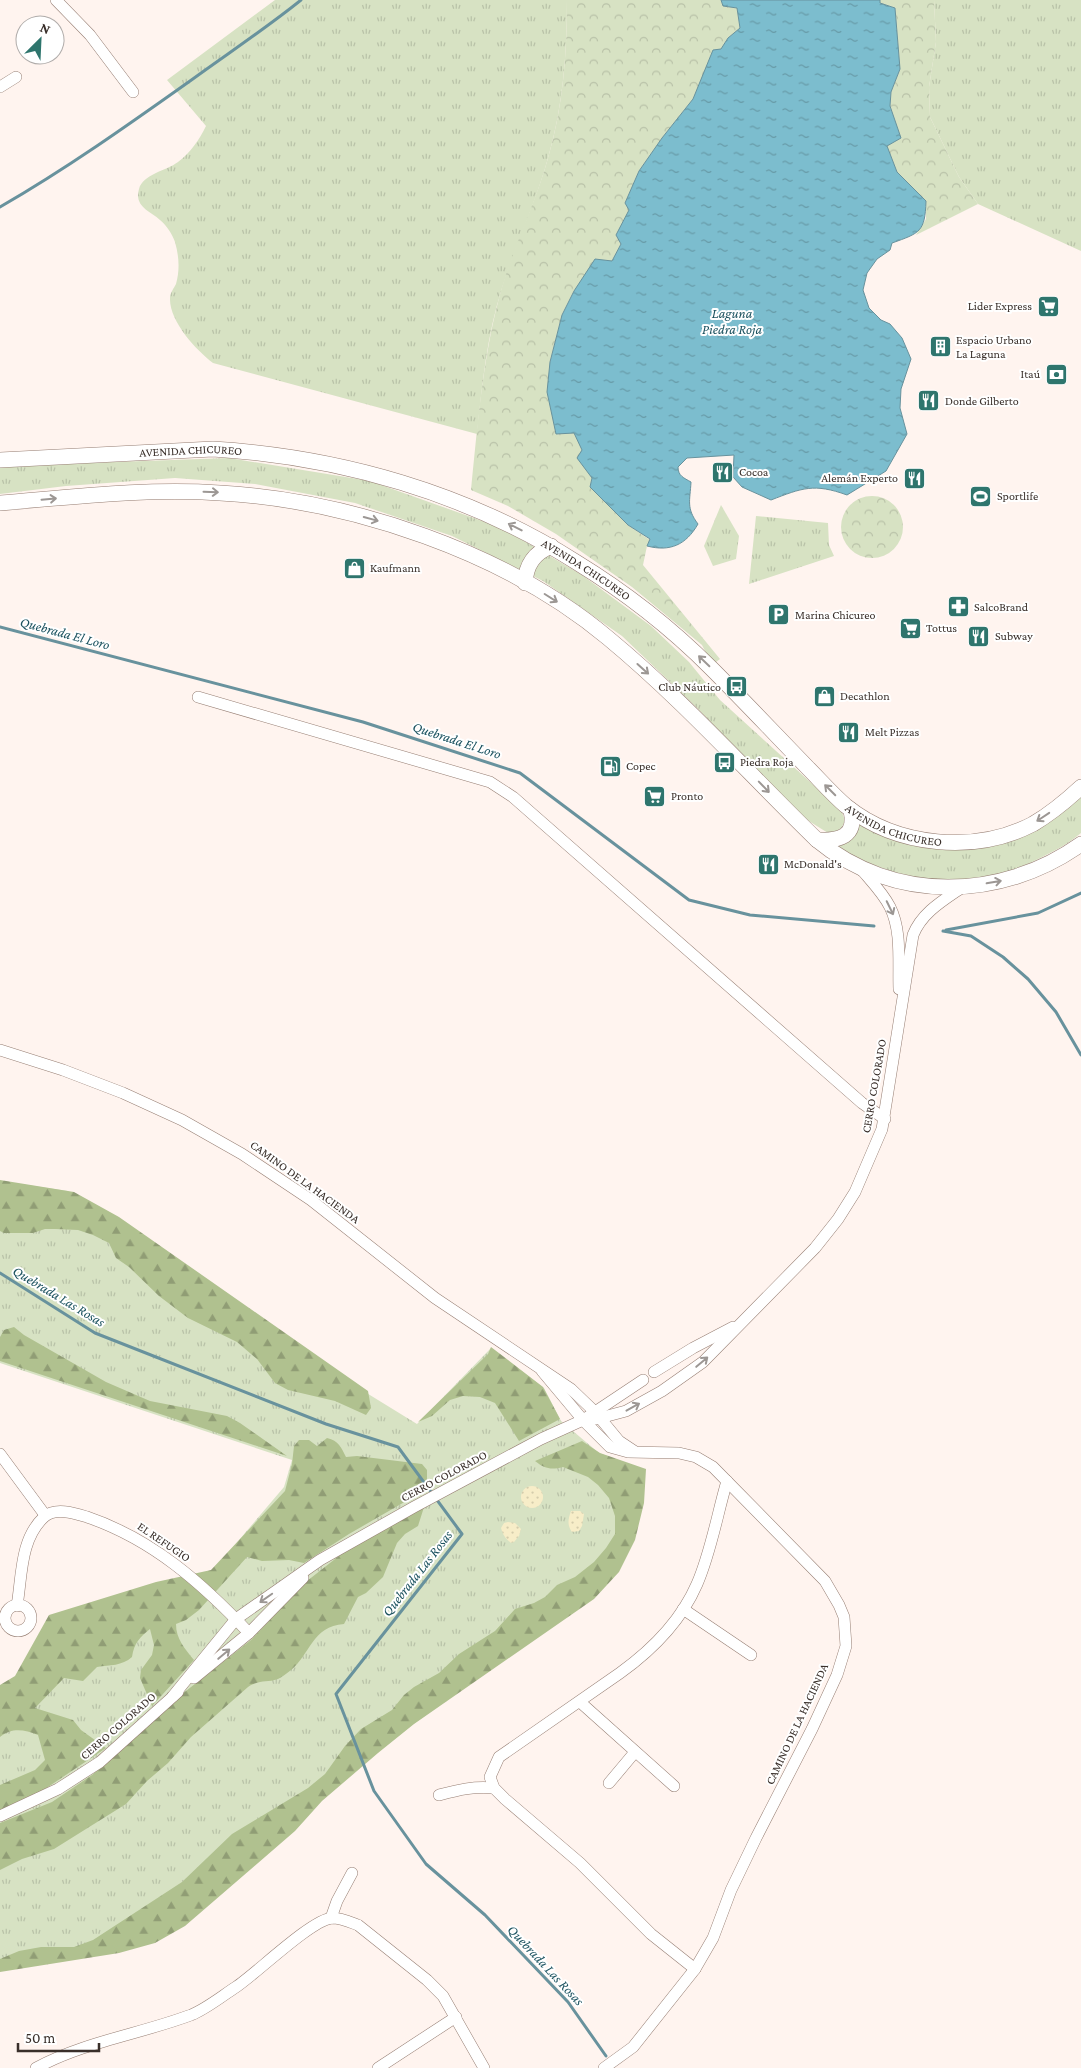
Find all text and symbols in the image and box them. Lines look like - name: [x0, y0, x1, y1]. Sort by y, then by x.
- north arrow: [15, 15, 65, 65]
- text: N: [38, 19, 53, 38]
- supermarket icon: Lider Express: [1036, 294, 1060, 318]
- place label: Lider Express: [968, 299, 1032, 313]
- water label: Laguna Piedra Roja: [702, 305, 762, 338]
- place label: Espacio Urbano La Laguna: [956, 333, 1032, 361]
- building icon: Espacio Urbano La Laguna: [928, 335, 952, 359]
- bank icon: Itaú: [1044, 362, 1068, 386]
- place label: Itaú: [1021, 367, 1041, 381]
- restaurant icon: Donde Gilberto: [917, 389, 941, 413]
- place label: Donde Gilberto: [945, 394, 1019, 408]
- street label: AVENIDA CHICUREO: [139, 442, 243, 460]
- restaurant icon: Cocoa: [711, 460, 735, 484]
- place label: Cocoa: [739, 465, 769, 479]
- restaurant icon: Alemán Experto: [902, 466, 926, 490]
- place label: Alemán Experto: [821, 471, 898, 485]
- sports icon: Sportlife: [969, 484, 993, 508]
- one-way arrow: [203, 488, 219, 497]
- place label: Sportlife: [997, 489, 1038, 503]
- one-way arrow: [40, 494, 56, 504]
- one-way arrow: [362, 515, 378, 524]
- one-way arrow: [508, 522, 523, 532]
- street label: AVENIDA CHICUREO: [539, 536, 633, 603]
- shop icon: Kaufmann: [342, 556, 366, 580]
- place label: Kaufmann: [370, 561, 421, 575]
- one-way arrow: [543, 594, 557, 604]
- pharmacy icon: SalcoBrand: [946, 595, 970, 619]
- place label: SalcoBrand: [974, 600, 1029, 614]
- parking icon: Marina Chicureo: [767, 603, 791, 627]
- place label: Marina Chicureo: [795, 608, 875, 622]
- water label: Quebrada El Loro: [18, 613, 112, 653]
- supermarket icon: Tottus: [898, 616, 922, 640]
- place label: Tottus: [926, 621, 957, 635]
- restaurant icon: Subway: [967, 624, 991, 648]
- place label: Subway: [995, 629, 1033, 643]
- one-way arrow: [698, 655, 711, 667]
- one-way arrow: [636, 664, 649, 675]
- bus stop icon: Club Náutico: [725, 675, 749, 699]
- place label: Club Náutico: [658, 680, 721, 694]
- shop icon: Decathlon: [812, 684, 836, 708]
- place label: Decathlon: [840, 689, 890, 703]
- water label: Quebrada El Loro: [411, 718, 503, 762]
- restaurant icon: Melt Pizzas: [837, 720, 861, 744]
- place label: Melt Pizzas: [865, 725, 920, 739]
- bus stop icon: Piedra Roja: [712, 750, 736, 774]
- fuel station icon: Copec: [598, 754, 622, 778]
- place label: Piedra Roja: [740, 755, 794, 769]
- place label: Copec: [626, 759, 656, 773]
- one-way arrow: [758, 780, 770, 793]
- supermarket icon: Pronto: [643, 784, 667, 808]
- one-way arrow: [824, 784, 836, 796]
- place label: Pronto: [671, 789, 703, 803]
- street label: AVENIDA CHICUREO: [842, 801, 943, 849]
- one-way arrow: [1036, 812, 1050, 822]
- restaurant icon: McDonald's: [756, 852, 780, 876]
- place label: McDonald's: [784, 857, 842, 871]
- one-way arrow: [986, 877, 1002, 887]
- one-way arrow: [886, 900, 895, 915]
- street label: CERRO COLORADO: [859, 1038, 889, 1134]
- street label: CAMINO DE LA HACIENDA: [248, 1138, 363, 1227]
- water label: Quebrada Las Rosas: [10, 1262, 108, 1330]
- one-way arrow: [695, 1357, 708, 1368]
- one-way arrow: [625, 1402, 639, 1412]
- street label: CERRO COLORADO: [399, 1447, 489, 1505]
- street label: EL REFUGIO: [135, 1519, 193, 1565]
- water label: Quebrada Las Rosas: [379, 1526, 456, 1619]
- one-way arrow: [259, 1593, 273, 1603]
- one-way arrow: [217, 1648, 230, 1659]
- street label: CAMINO DE LA HACIENDA: [763, 1661, 831, 1787]
- street label: CERRO COLORADO: [77, 1689, 159, 1763]
- water label: Quebrada Las Rosas: [505, 1921, 588, 2009]
- scale bar: [18, 2020, 99, 2052]
- text: 50 m: [25, 2030, 55, 2046]

